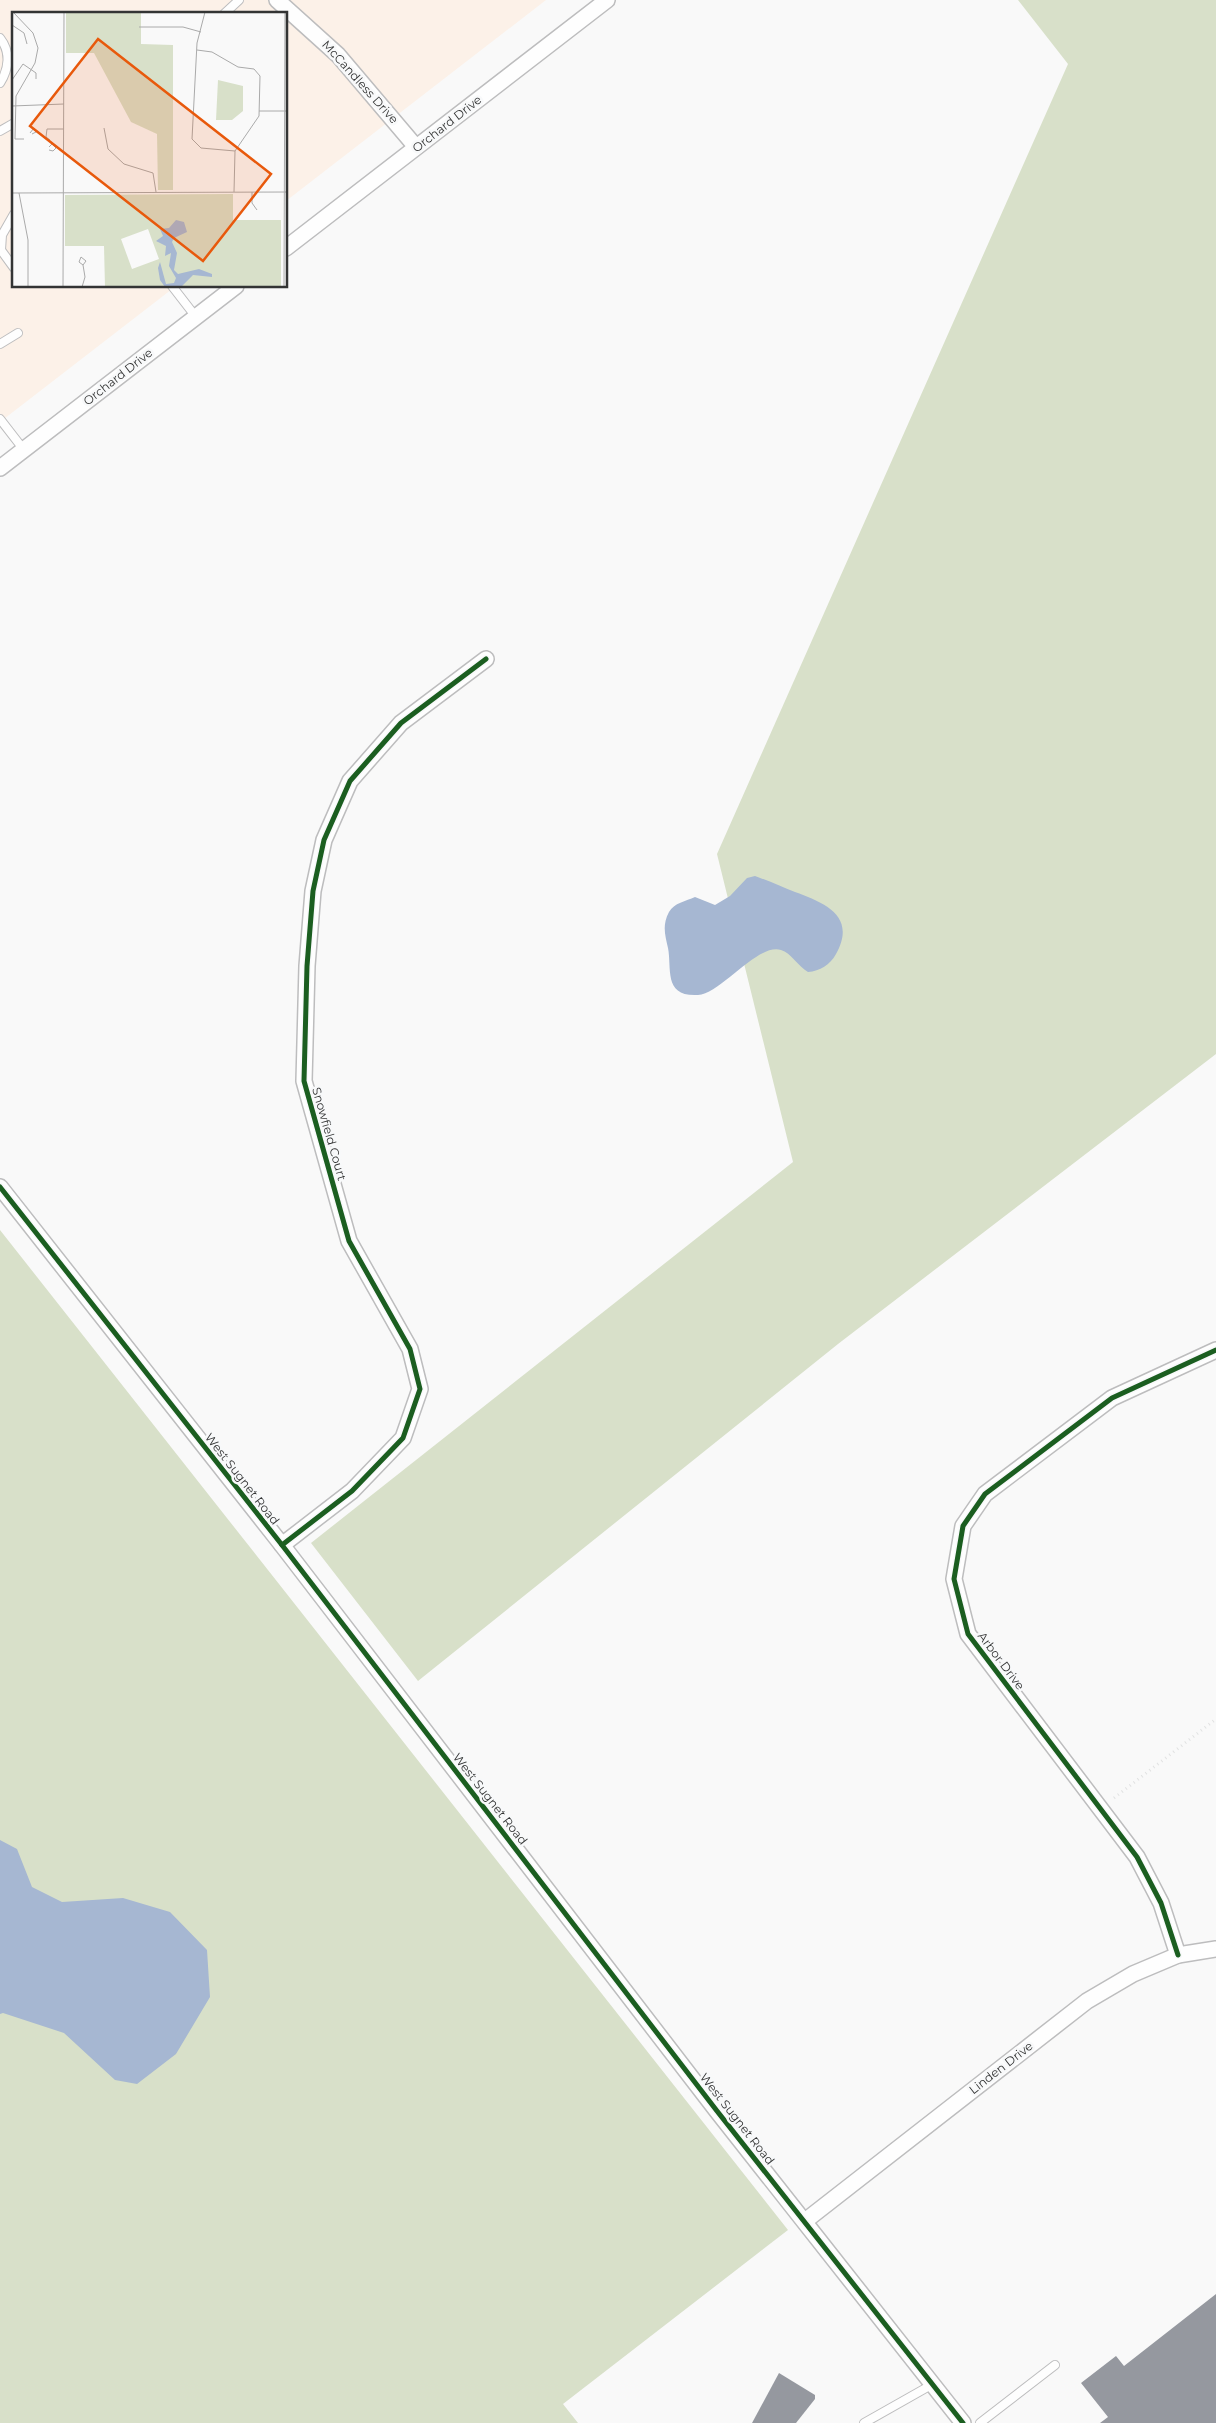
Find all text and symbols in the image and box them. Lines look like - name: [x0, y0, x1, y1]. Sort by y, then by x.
- inset map: [12, 12, 288, 288]
- street label: McCandless Drive: [319, 37, 402, 126]
- street label: Orchard Drive: [409, 92, 484, 155]
- street label: Orchard Drive: [80, 345, 155, 408]
- street label: Snowfield Court: [309, 1086, 350, 1182]
- street label: West Sugnet Road: [202, 1430, 283, 1528]
- street label: Arbor Drive: [975, 1629, 1028, 1693]
- street label: West Sugnet Road: [450, 1750, 531, 1848]
- street label: Linden Drive: [966, 2038, 1035, 2097]
- street label: West Sugnet Road: [697, 2070, 778, 2168]

